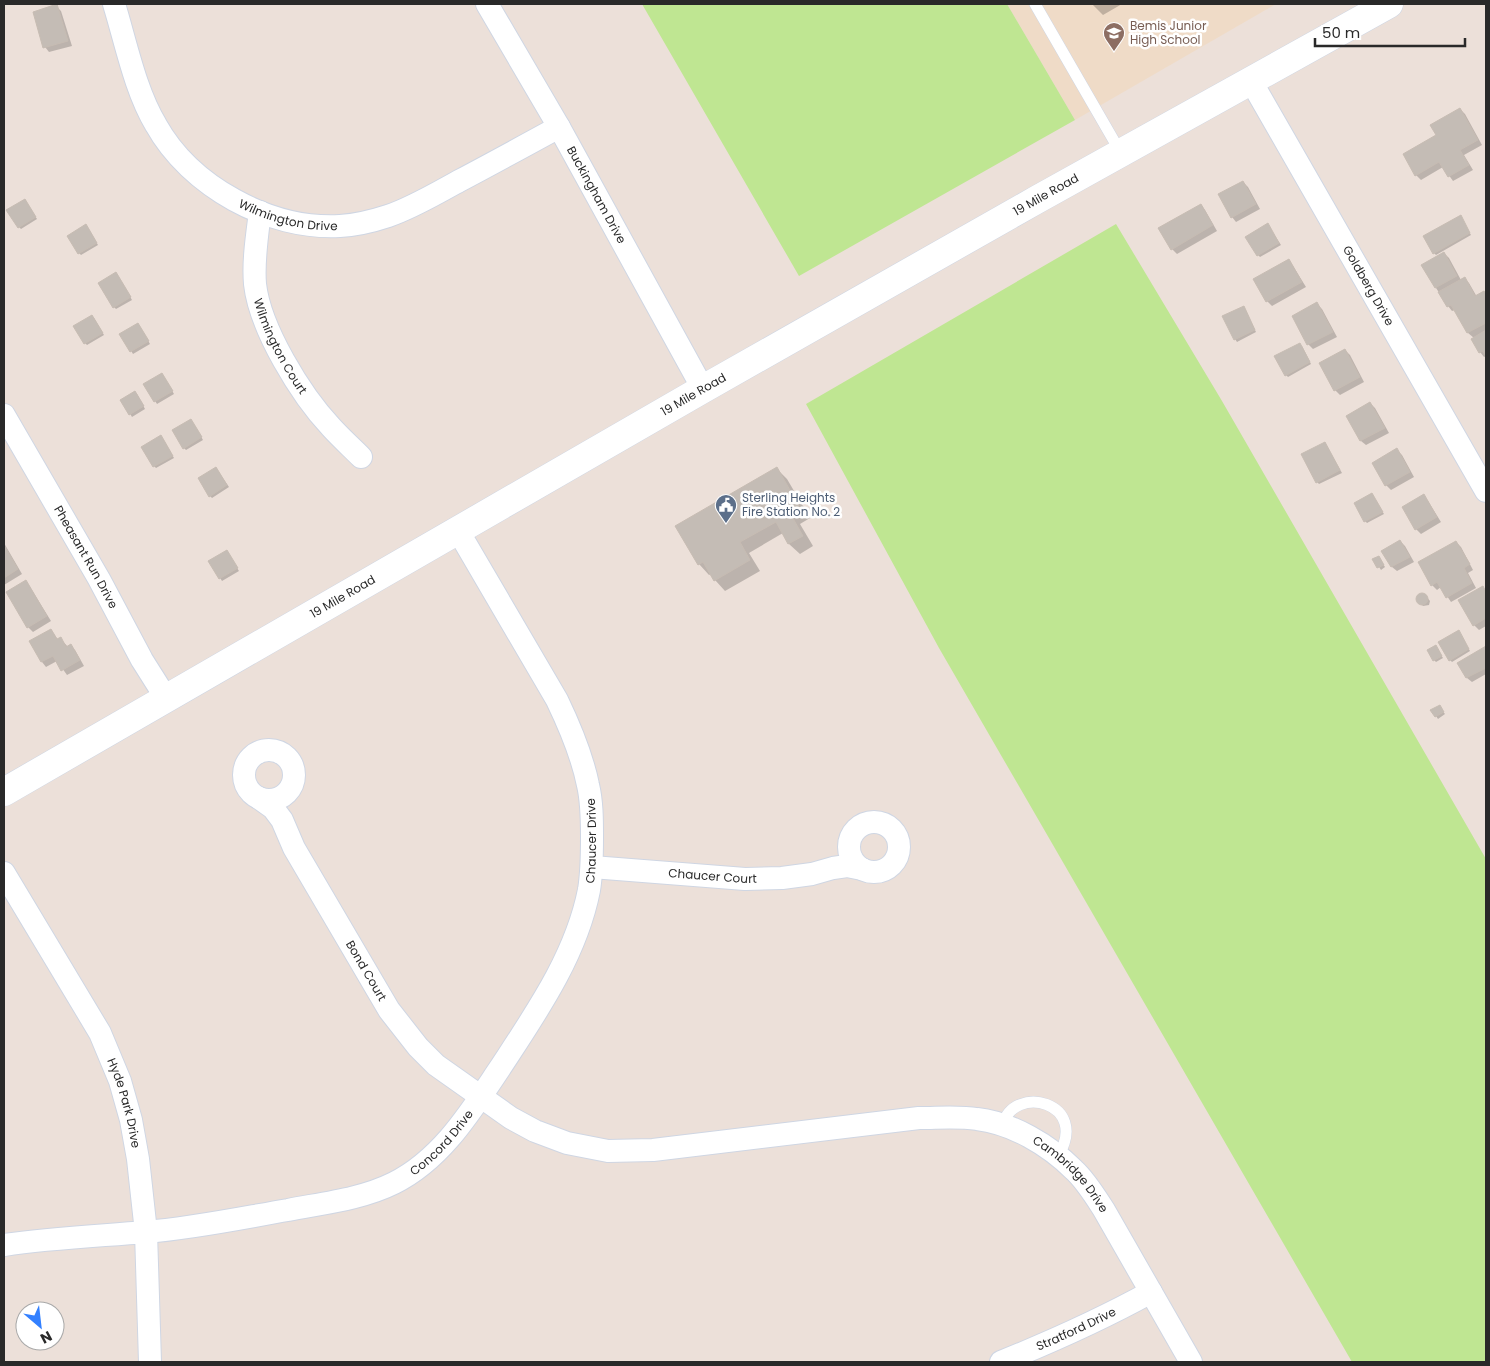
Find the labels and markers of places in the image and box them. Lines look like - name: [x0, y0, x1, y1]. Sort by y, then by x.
- place label: Bemis Junior High School: [1130, 17, 1207, 48]
- school or university icon: Bemis Junior High School: [1102, 21, 1126, 52]
- place label: Sterling Heights Fire Station No. 2: [742, 489, 840, 520]
- public building icon: Sterling Heights Fire Station No. 2: [714, 493, 738, 524]

